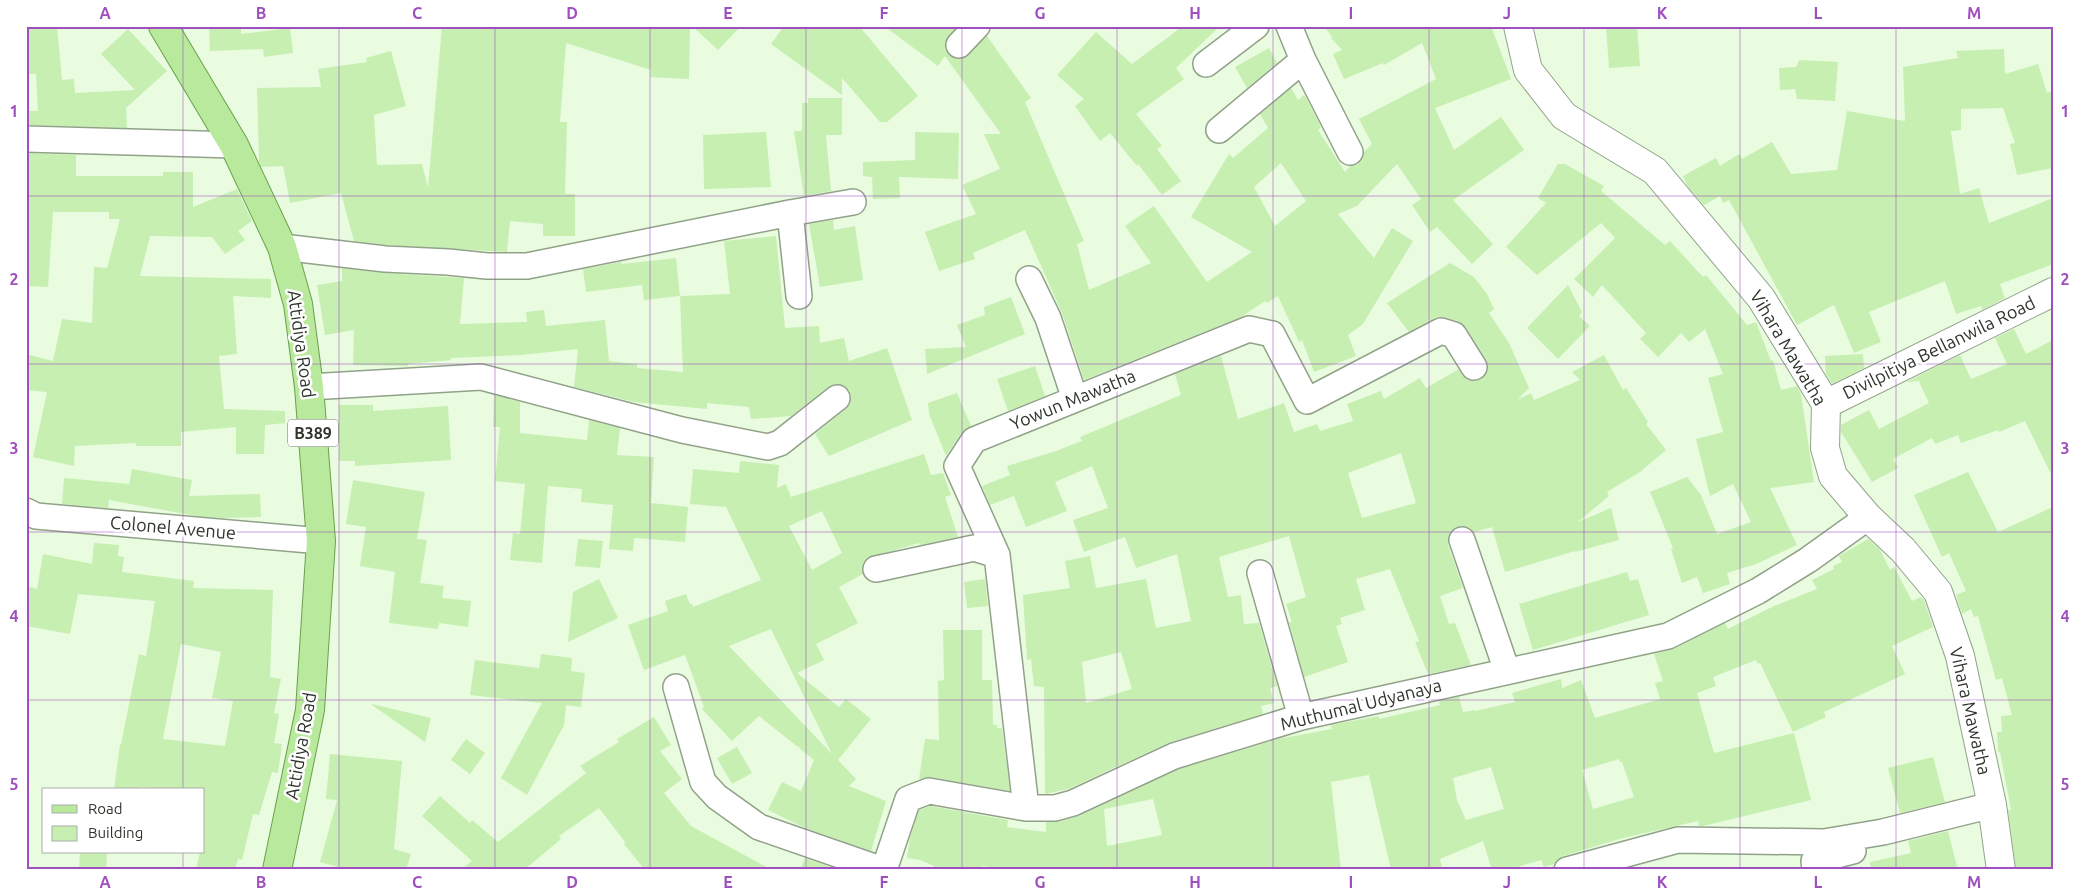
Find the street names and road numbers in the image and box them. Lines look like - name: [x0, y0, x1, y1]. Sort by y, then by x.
- street label: Vihara Mawatha: [1747, 286, 1831, 409]
- street label: Attidiya Road: [285, 289, 319, 399]
- street label: Divilpitiya Bellanwila Road: [1839, 292, 2038, 402]
- street label: Yowun Mawatha: [1007, 365, 1138, 433]
- road number: B389: [288, 419, 338, 446]
- street label: Colonel Avenue: [109, 512, 237, 542]
- street label: Vihara Mawatha: [1947, 645, 1995, 777]
- street label: Muthumal Udyanaya: [1278, 674, 1443, 734]
- street label: Attidiya Road: [281, 691, 319, 801]

